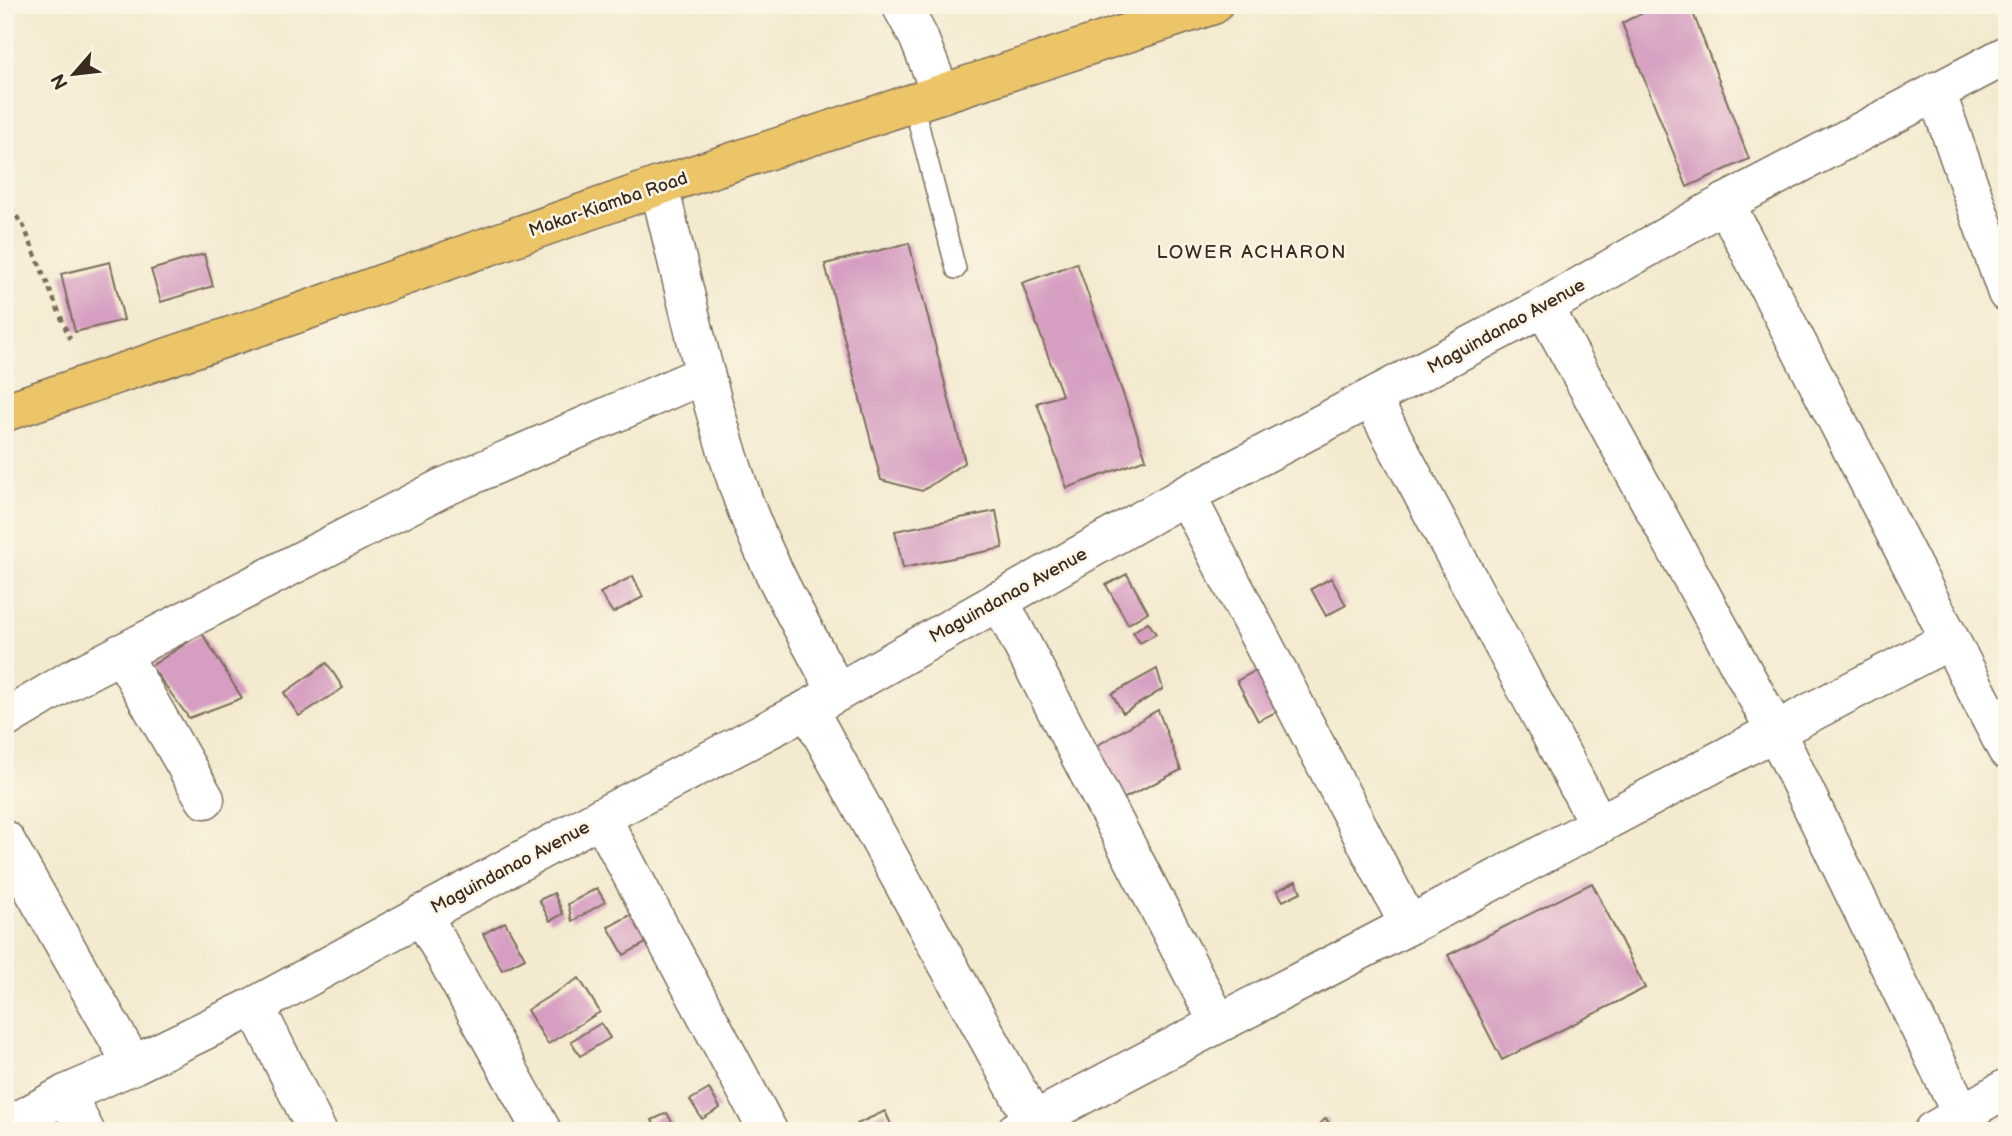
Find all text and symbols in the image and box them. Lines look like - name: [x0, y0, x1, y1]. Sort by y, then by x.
- north arrow: [38, 38, 108, 108]
- text: N: [47, 70, 74, 93]
- street label: Makar-Kiamba Road: [526, 167, 690, 242]
- district label: LOWER ACHARON: [1156, 241, 1348, 264]
- street label: Maguindanao Avenue: [1424, 274, 1589, 378]
- street label: Maguindanao Avenue: [926, 543, 1091, 647]
- street label: Maguindanao Avenue: [427, 817, 594, 918]

